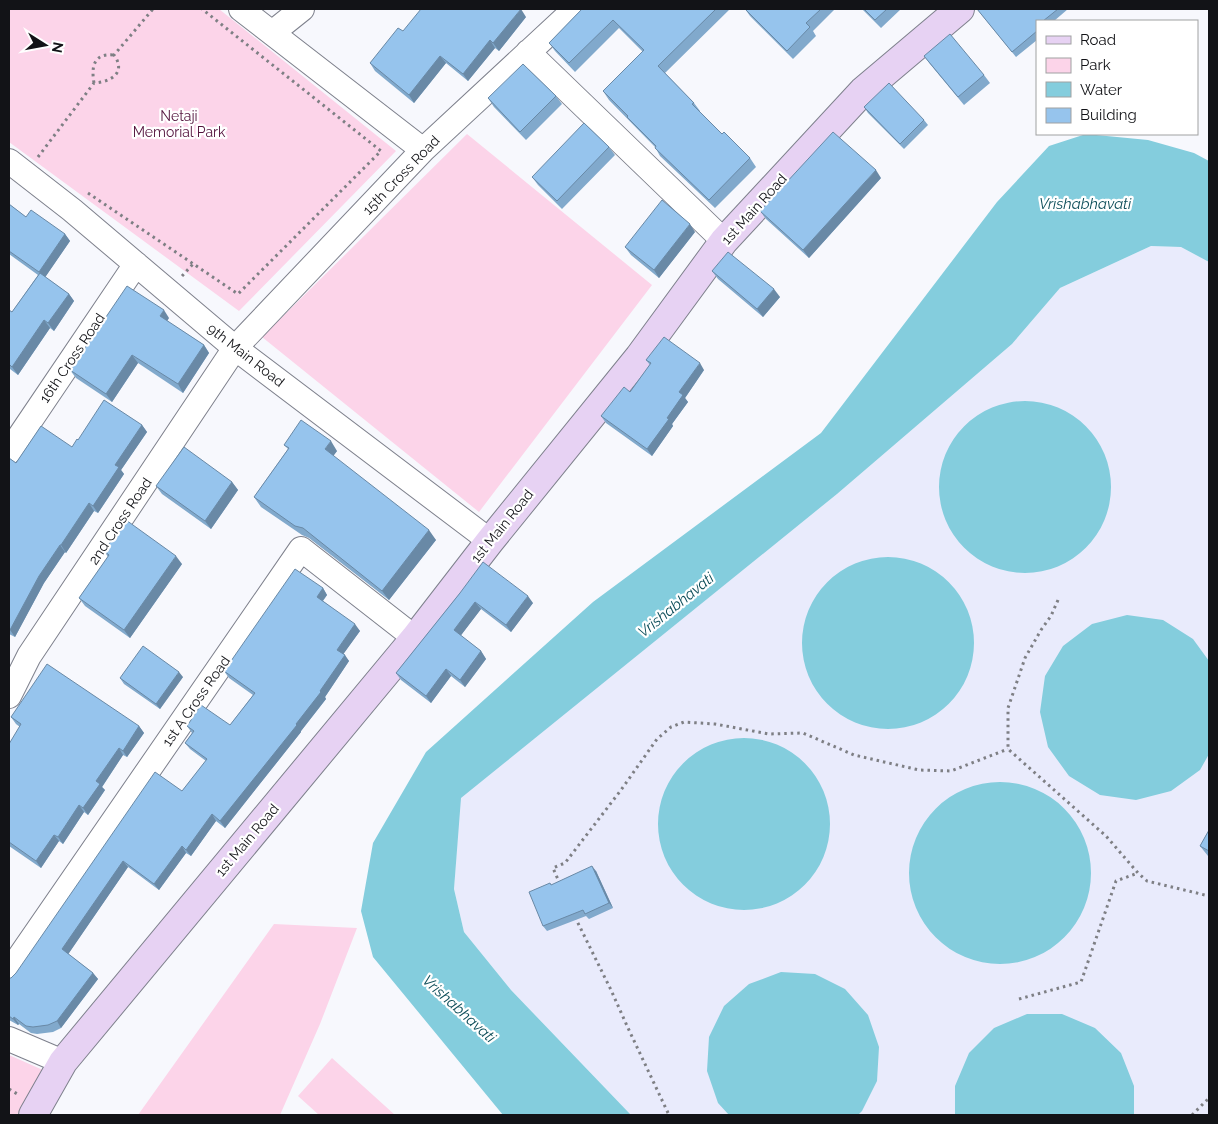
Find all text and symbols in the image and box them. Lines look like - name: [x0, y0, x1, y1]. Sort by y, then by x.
- north arrow: [20, 20, 70, 70]
- legend: [1036, 20, 1198, 135]
- text: Road: [1080, 31, 1116, 49]
- text: N: [49, 41, 67, 54]
- text: Park: [1080, 56, 1111, 74]
- text: Water: [1080, 81, 1123, 99]
- text: Building: [1080, 106, 1137, 124]
- park label: Netaji Memorial Park: [133, 108, 226, 140]
- street label: 15th Cross Road: [359, 132, 443, 218]
- street label: 1st Main Road: [718, 170, 790, 248]
- water label: Vrishabhavati: [1039, 195, 1132, 213]
- street label: 16th Cross Road: [36, 310, 108, 406]
- street label: 9th Main Road: [204, 320, 288, 390]
- street label: 2nd Cross Road: [85, 475, 155, 567]
- street label: 1st Main Road: [468, 486, 536, 566]
- water label: Vrishabhavati: [635, 568, 718, 641]
- street label: 1st A Cross Road: [159, 653, 233, 749]
- street label: 1st Main Road: [212, 801, 282, 879]
- water label: Vrishabhavati: [419, 971, 500, 1047]

